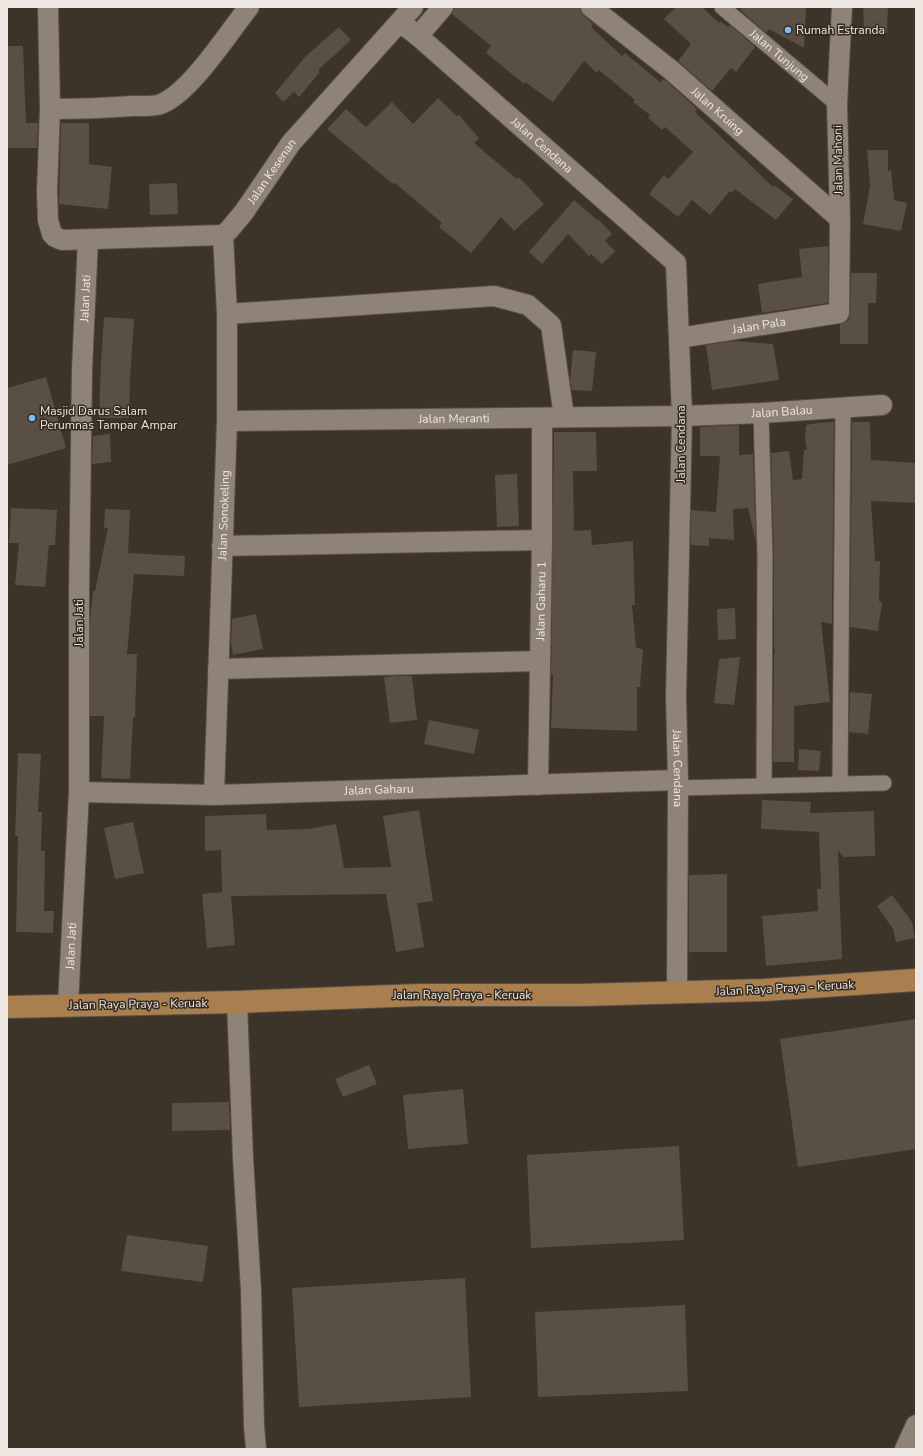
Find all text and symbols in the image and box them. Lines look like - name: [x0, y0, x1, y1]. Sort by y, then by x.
- place label: Rumah Estranda: [796, 22, 885, 38]
- street label: Jalan Tunjung: [745, 25, 813, 85]
- marker: Rumah Estranda: [783, 25, 793, 35]
- street label: Jalan Kruing: [687, 83, 747, 139]
- street label: Jalan Cendana: [507, 113, 576, 177]
- street label: Jalan Mahoni: [829, 125, 847, 196]
- street label: Jalan Kesenan: [243, 135, 299, 208]
- street label: Jalan Jati: [76, 274, 94, 323]
- street label: Jalan Pala: [730, 313, 787, 338]
- street label: Jalan Balau: [750, 402, 813, 421]
- place label: Masjid Darus Salam Perumnas Tampar Ampar: [40, 403, 178, 433]
- street label: Jalan Cendana: [673, 405, 689, 484]
- street label: Jalan Meranti: [417, 410, 490, 427]
- marker: Masjid Darus Salam Perumnas Tampar Ampar: [27, 413, 37, 423]
- street label: Jalan Sonokeling: [214, 470, 233, 562]
- street label: Jalan Gaharu 1: [532, 561, 550, 642]
- street label: Jalan Jati: [71, 599, 87, 648]
- street label: Jalan Cendana: [669, 728, 686, 807]
- street label: Jalan Gaharu: [343, 781, 414, 799]
- street label: Jalan Jati: [62, 922, 80, 971]
- street label: Jalan Raya Praya - Keruak: [714, 976, 856, 1000]
- street label: Jalan Raya Praya - Keruak: [392, 987, 532, 1003]
- street label: Jalan Raya Praya - Keruak: [68, 995, 208, 1013]

